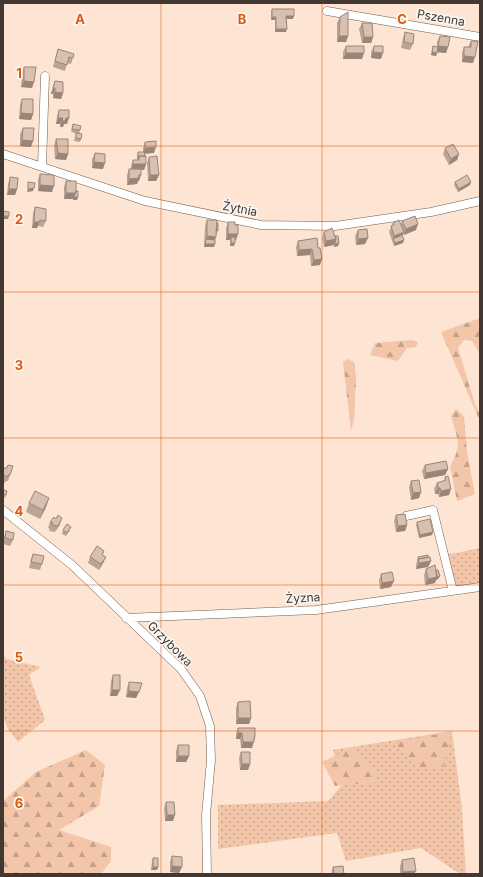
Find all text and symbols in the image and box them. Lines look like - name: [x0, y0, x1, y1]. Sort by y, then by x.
- street label: Pszenna: [416, 6, 466, 29]
- text: A: [75, 11, 85, 27]
- text: B: [238, 11, 247, 27]
- text: C: [397, 11, 407, 27]
- text: 1: [16, 65, 22, 81]
- street label: Żytnia: [221, 198, 259, 219]
- text: 2: [15, 211, 23, 227]
- text: 3: [15, 357, 23, 373]
- text: 4: [15, 503, 24, 519]
- street label: Żyzna: [285, 589, 321, 606]
- street label: Grzybowa: [145, 618, 196, 669]
- text: 5: [15, 649, 23, 665]
- text: 6: [15, 795, 23, 811]

